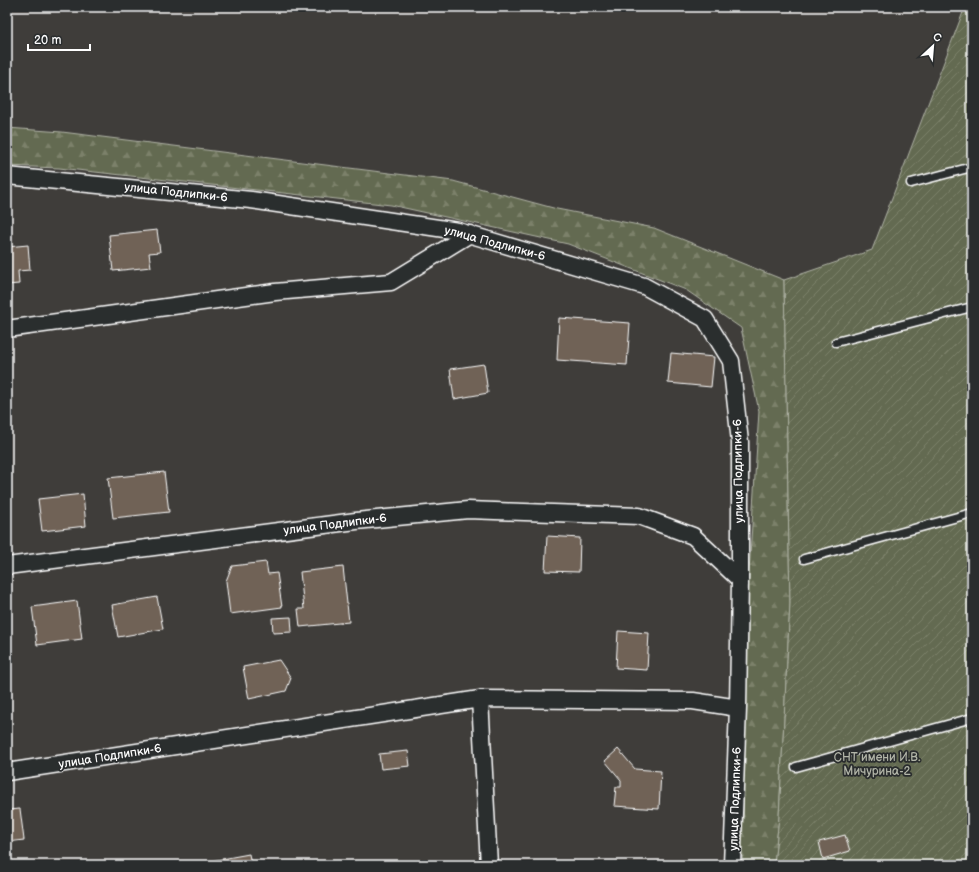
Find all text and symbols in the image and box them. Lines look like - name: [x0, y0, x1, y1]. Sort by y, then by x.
- scale bar: [28, 26, 90, 52]
- north arrow: [913, 26, 953, 66]
- text: С: [931, 30, 944, 45]
- text: 20 m: [34, 33, 61, 48]
- street label: улица Подлипки-6: [123, 180, 228, 205]
- street label: улица Подлипки-6: [443, 223, 547, 264]
- street label: улица Подлипки-6: [730, 419, 747, 523]
- street label: улица Подлипки-6: [283, 511, 388, 538]
- street label: улица Подлипки-6: [58, 741, 163, 772]
- street label: улица Подлипки-6: [726, 747, 745, 851]
- park label: СНТ имени И.В. Мичурина-2: [834, 750, 920, 779]

